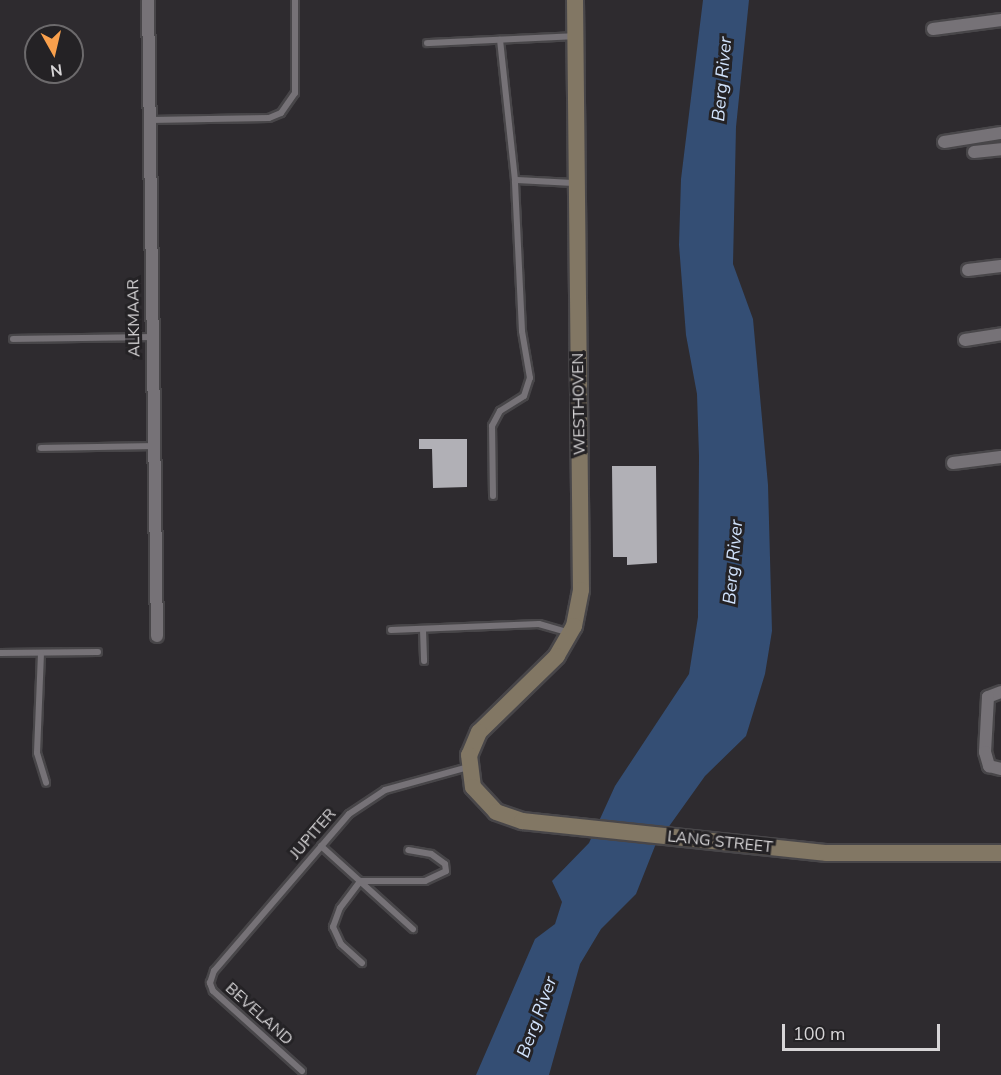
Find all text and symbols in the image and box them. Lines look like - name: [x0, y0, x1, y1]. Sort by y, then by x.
- north arrow: [24, 24, 84, 84]
- water label: Berg River: [708, 36, 736, 122]
- text: N: [49, 58, 64, 82]
- street label: ALKMAAR: [124, 279, 144, 357]
- street label: WESTHOVEN: [569, 353, 589, 455]
- water label: Berg River: [719, 519, 747, 605]
- street label: JUPITER: [286, 805, 340, 863]
- street label: LANG STREET: [666, 827, 774, 857]
- water label: Berg River: [512, 974, 562, 1060]
- street label: BEVELAND: [221, 979, 297, 1049]
- scale bar: [785, 1012, 942, 1050]
- text: 100 m: [793, 1022, 845, 1046]

